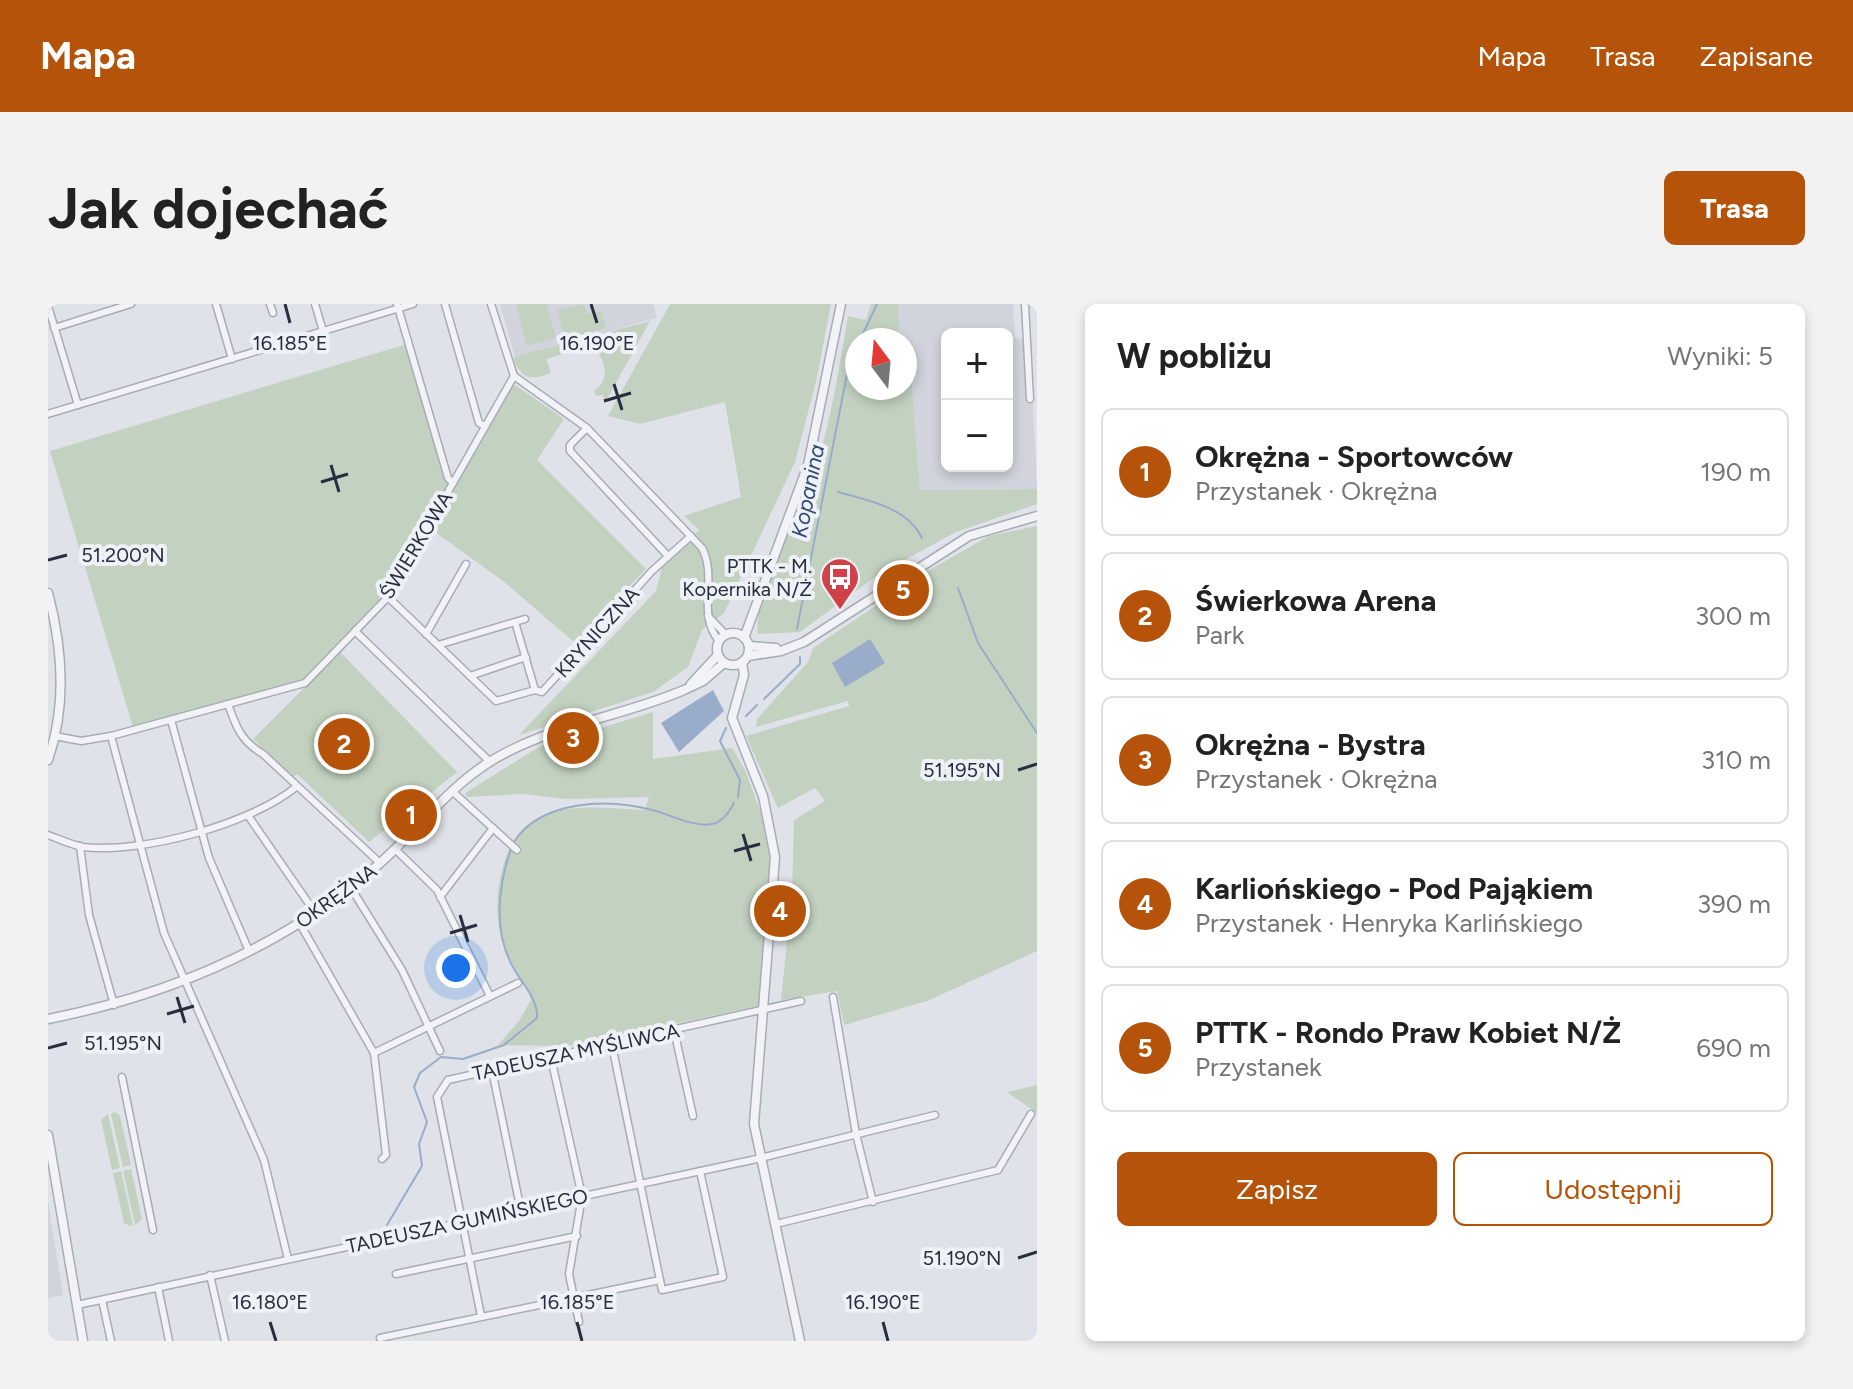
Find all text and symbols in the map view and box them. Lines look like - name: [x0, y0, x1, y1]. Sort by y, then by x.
- text: Mapa: [40, 33, 136, 79]
- text: Mapa: [1477, 39, 1546, 73]
- text: Trasa: [1590, 39, 1655, 73]
- text: Zapisane: [1699, 39, 1813, 73]
- button: Trasa: [1664, 171, 1805, 245]
- text: Jak dojechać: [48, 175, 388, 242]
- north arrow: [845, 328, 917, 400]
- map controls: [941, 328, 1013, 472]
- button: +: [941, 328, 1013, 400]
- text: 16.185°E: [253, 331, 328, 355]
- text: 16.190°E: [559, 331, 635, 355]
- text: W pobliżu: [1117, 336, 1272, 377]
- text: Wyniki: 5: [1667, 340, 1773, 372]
- button: −: [941, 400, 1013, 472]
- text: Okrężna - Sportowców: [1195, 438, 1513, 475]
- water label: Kopanina: [786, 442, 830, 540]
- text: 1: [1140, 456, 1150, 488]
- text: 190 m: [1700, 456, 1771, 488]
- text: Przystanek · Okrężna: [1195, 475, 1437, 507]
- street label: ŚWIERKOWA: [375, 487, 458, 603]
- text: 51.200°N: [81, 543, 165, 567]
- place label: PTTK - M. Kopernika N/Ż: [682, 554, 812, 601]
- bus stop icon: PTTK - M. Kopernika N/Ż: [819, 556, 861, 611]
- pin: 5: [877, 560, 929, 620]
- street label: KRYNICZNA: [550, 581, 644, 682]
- text: Świerkowa Arena: [1195, 582, 1436, 619]
- text: 2: [1137, 600, 1153, 632]
- text: 300 m: [1695, 600, 1771, 632]
- text: Park: [1195, 619, 1244, 651]
- pin: 3: [547, 708, 599, 768]
- pin: 2: [318, 714, 370, 774]
- text: Okrężna - Bystra: [1195, 726, 1426, 763]
- text: 3: [1138, 744, 1152, 776]
- text: 310 m: [1701, 744, 1771, 776]
- text: 51.195°N: [923, 758, 1001, 782]
- text: Przystanek · Okrężna: [1195, 763, 1437, 795]
- pin: 1: [385, 785, 437, 845]
- street label: OKRĘŻNA: [291, 858, 381, 933]
- text: Karliońskiego - Pod Pająkiem: [1195, 870, 1593, 907]
- pin: 4: [754, 881, 806, 941]
- text: 4: [1137, 888, 1153, 920]
- text: 390 m: [1697, 888, 1771, 920]
- text: Przystanek · Henryka Karlińskiego: [1195, 907, 1583, 939]
- your location: [436, 948, 476, 988]
- text: PTTK - Rondo Praw Kobiet N/Ż: [1195, 1014, 1621, 1051]
- street label: TADEUSZA MYŚLIWCA: [470, 1018, 682, 1086]
- text: 51.195°N: [84, 1031, 162, 1055]
- text: 5: [1137, 1032, 1153, 1064]
- text: 690 m: [1696, 1032, 1771, 1064]
- text: Przystanek: [1195, 1051, 1322, 1083]
- button: Zapisz: [1117, 1152, 1437, 1226]
- button: Udostępnij: [1453, 1152, 1773, 1226]
- street label: TADEUSZA GUMIŃSKIEGO: [344, 1184, 590, 1258]
- text: 51.190°N: [922, 1246, 1002, 1270]
- text: 16.180°E: [232, 1290, 308, 1314]
- text: 16.185°E: [540, 1290, 615, 1314]
- text: 16.190°E: [845, 1290, 921, 1314]

